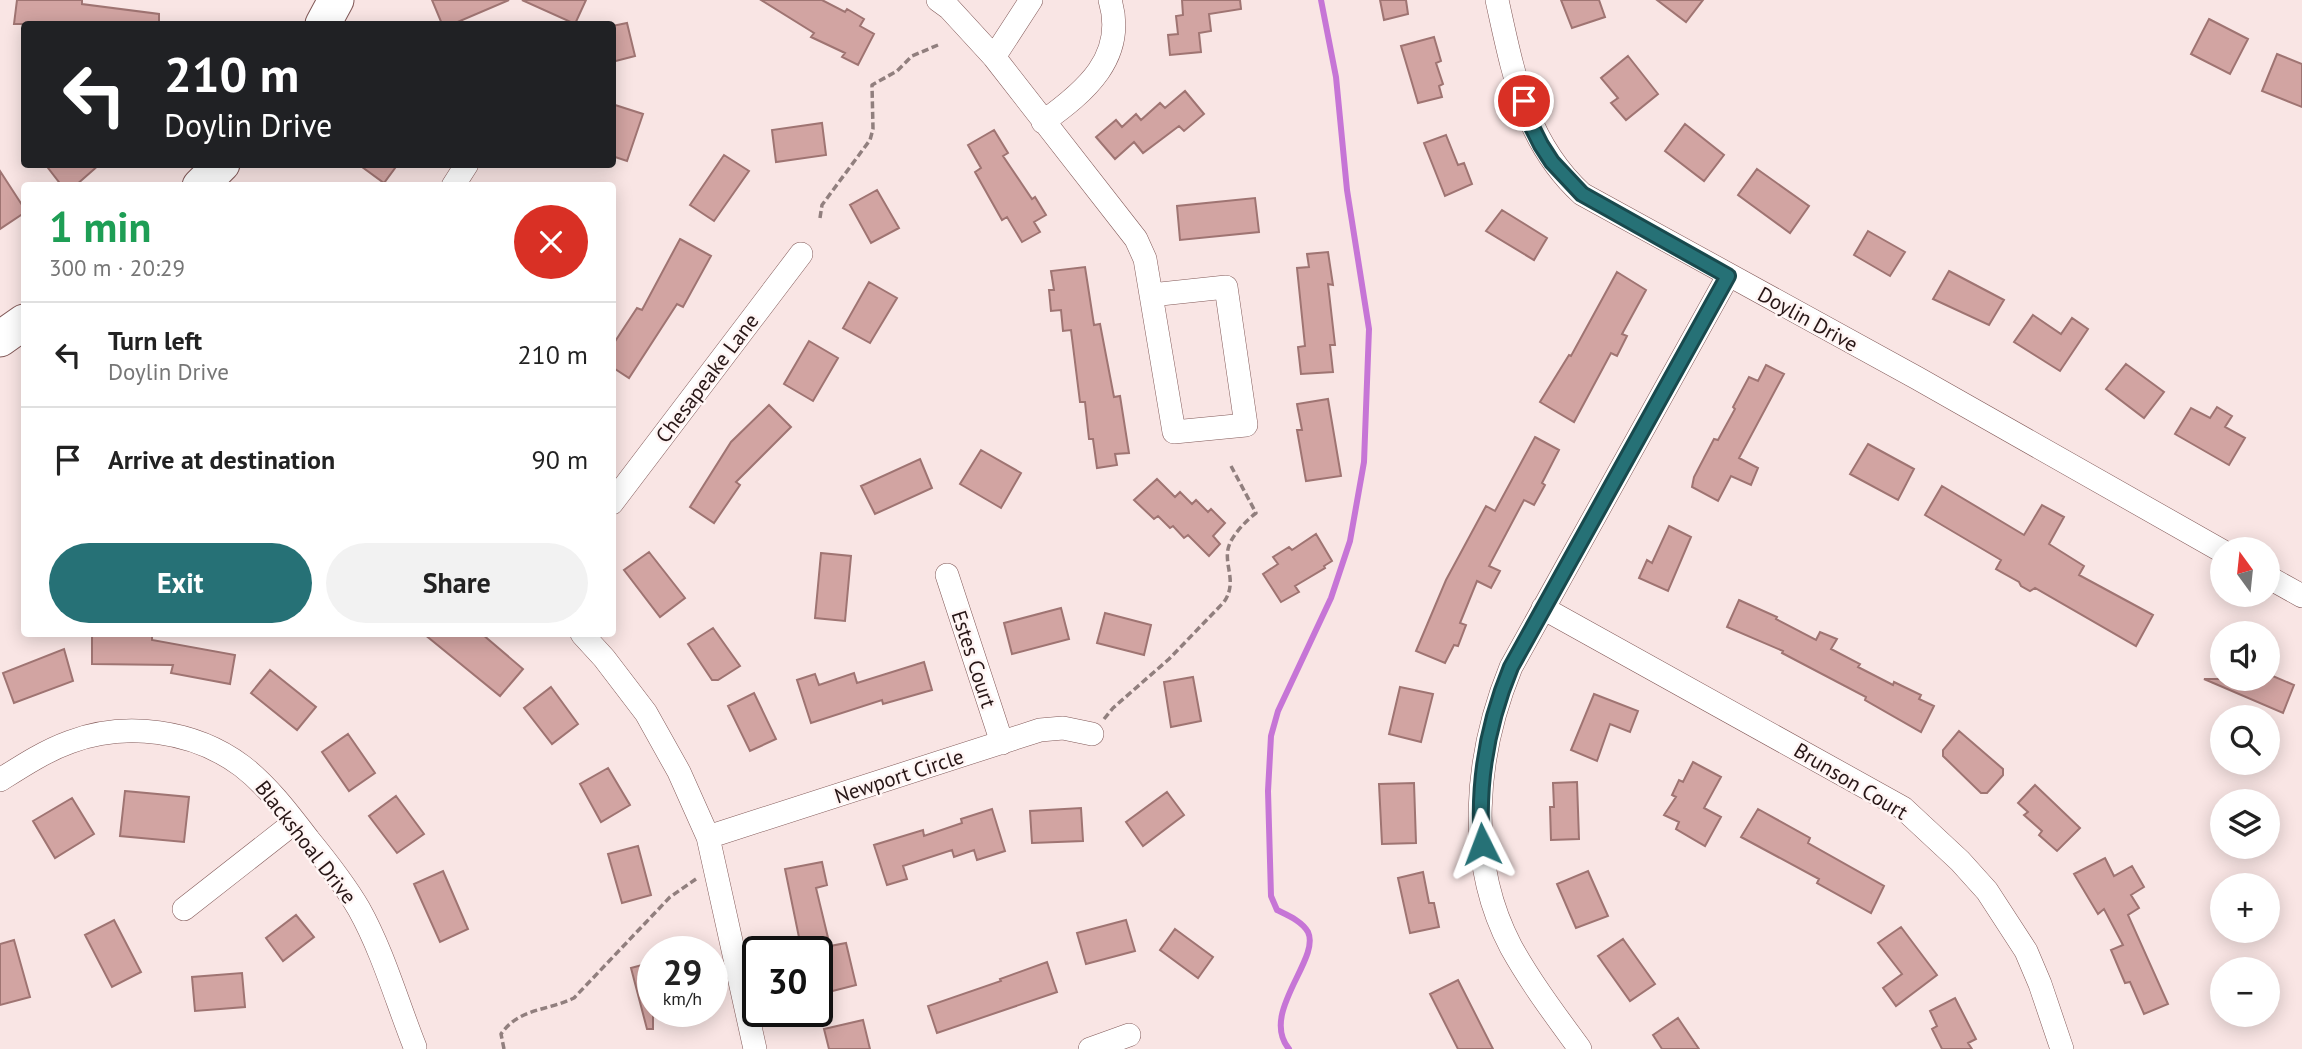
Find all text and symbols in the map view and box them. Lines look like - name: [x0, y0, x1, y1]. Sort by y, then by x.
- text: 210 m: [164, 42, 299, 106]
- icon: left: [49, 49, 140, 140]
- pin: [1494, 71, 1554, 131]
- icon: arrive: [1505, 82, 1543, 120]
- text: Doylin Drive: [164, 104, 332, 146]
- text: 1 min: [49, 199, 151, 254]
- button: close: [514, 205, 588, 279]
- text: 300 m · 20:29: [49, 253, 185, 282]
- street label: Doylin Drive: [1753, 280, 1863, 358]
- street label: Chesapeake Lane: [650, 308, 764, 448]
- text: Turn left: [108, 324, 202, 357]
- icon: left: [49, 336, 87, 374]
- text: 210 m: [517, 338, 588, 371]
- text: Doylin Drive: [108, 357, 229, 386]
- icon: arrive: [49, 441, 87, 479]
- text: Arrive at destination: [108, 443, 335, 476]
- text: 90 m: [532, 443, 588, 476]
- north arrow: [2210, 537, 2280, 607]
- map controls: [2210, 537, 2280, 1027]
- button: Exit: [49, 543, 312, 623]
- button: Share: [326, 543, 588, 623]
- street label: Estes Court: [946, 607, 1002, 711]
- button: sound: [2210, 621, 2280, 691]
- button: search: [2210, 705, 2280, 775]
- street label: Brunson Court: [1789, 736, 1913, 826]
- street label: Newport Circle: [831, 742, 967, 810]
- street label: Blackshoal Drive: [249, 775, 363, 909]
- button: layers: [2210, 789, 2280, 859]
- position arrow: [1445, 807, 1519, 881]
- button: +: [2210, 873, 2280, 943]
- speed limit sign: 30: [742, 936, 833, 1027]
- text: 29: [663, 949, 702, 995]
- button: −: [2210, 957, 2280, 1027]
- text: km/h: [663, 987, 702, 1010]

